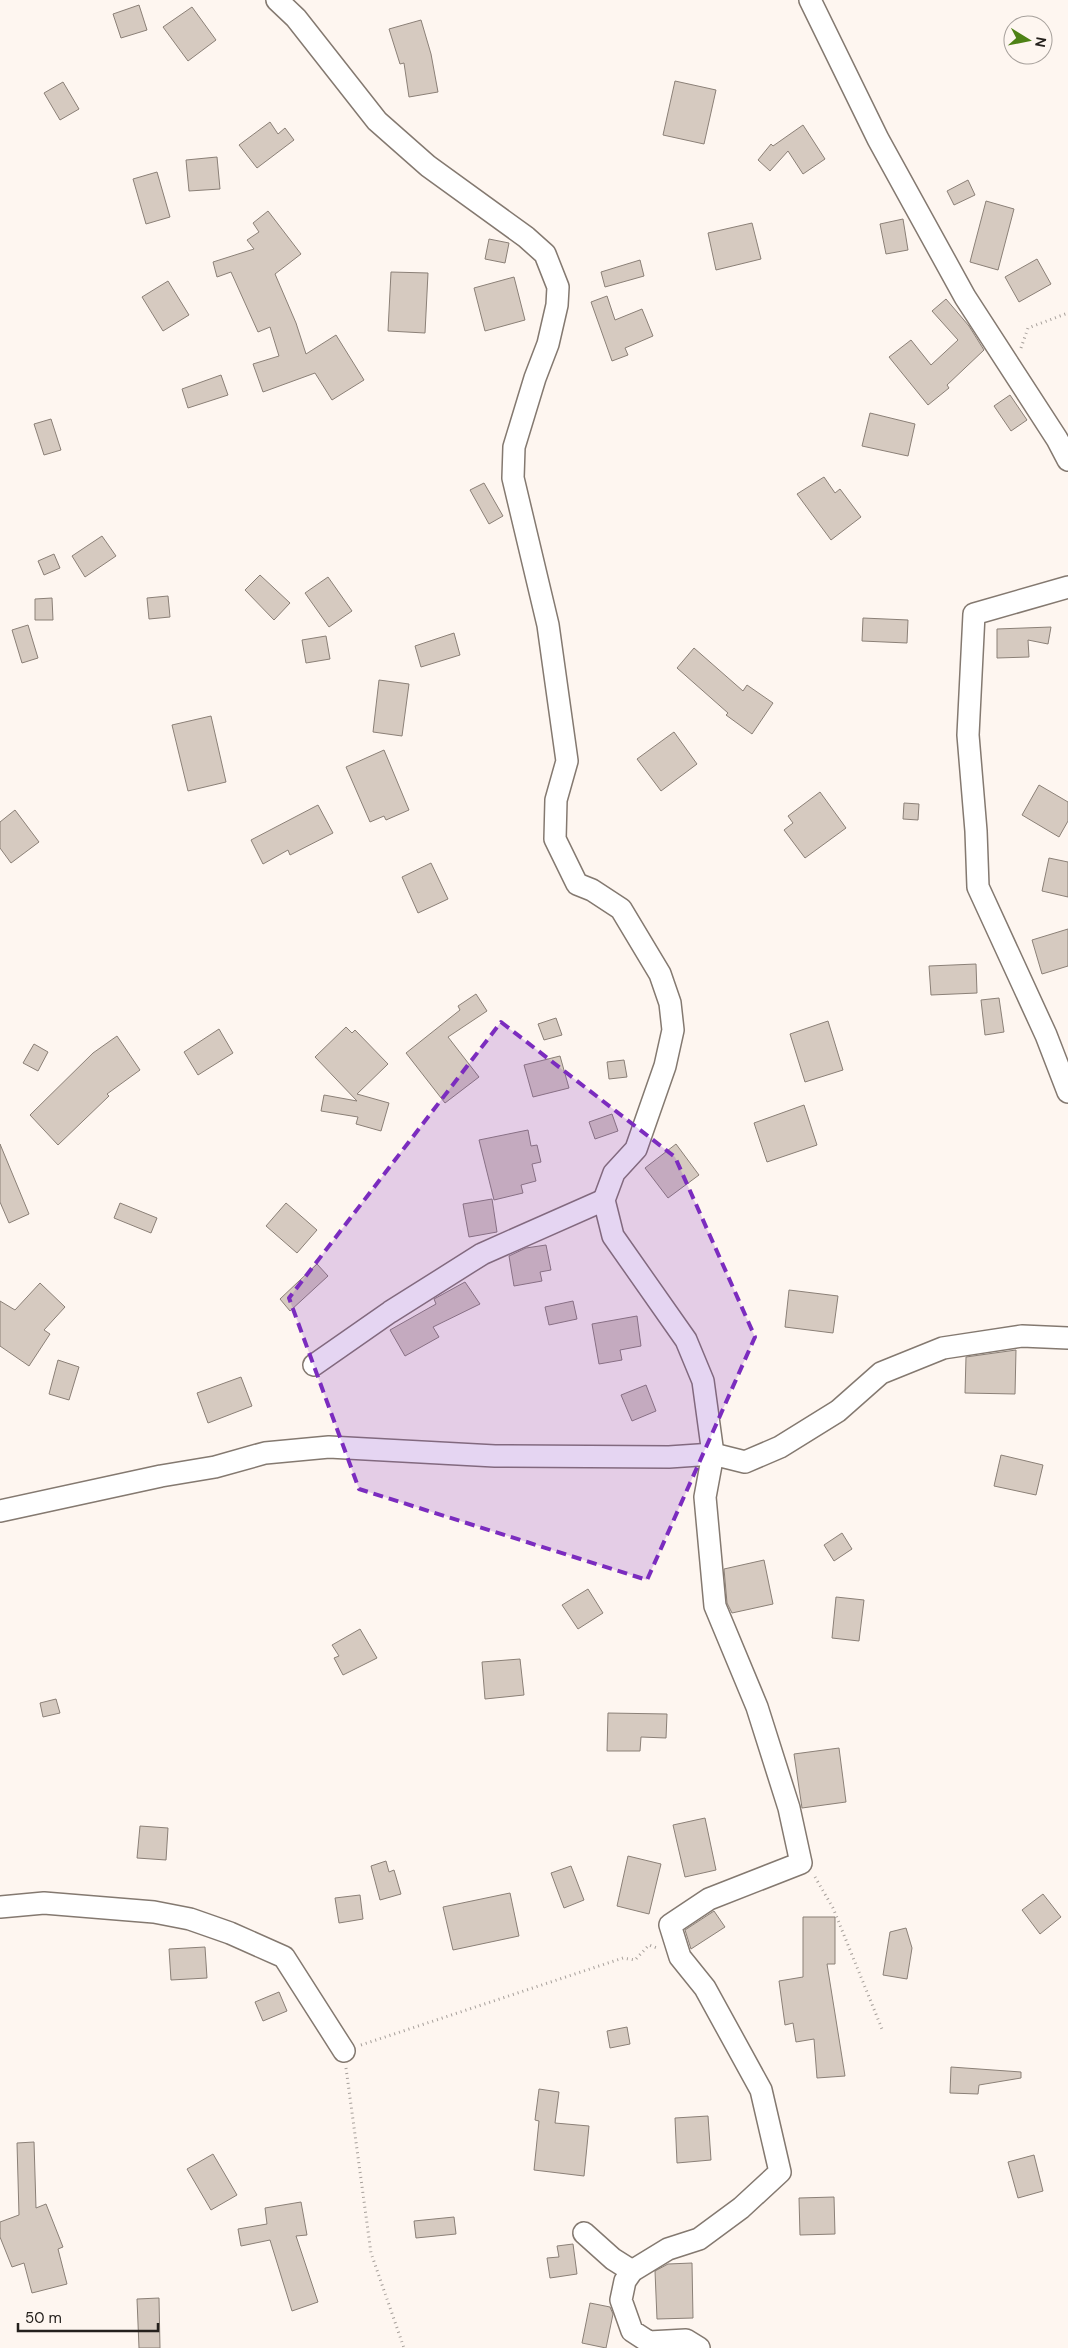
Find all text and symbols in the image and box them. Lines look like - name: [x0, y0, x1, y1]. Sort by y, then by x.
- north arrow: [1003, 15, 1053, 65]
- text: N: [1031, 36, 1051, 49]
- scale bar: [18, 2300, 158, 2332]
- text: 50 m: [25, 2308, 62, 2328]

